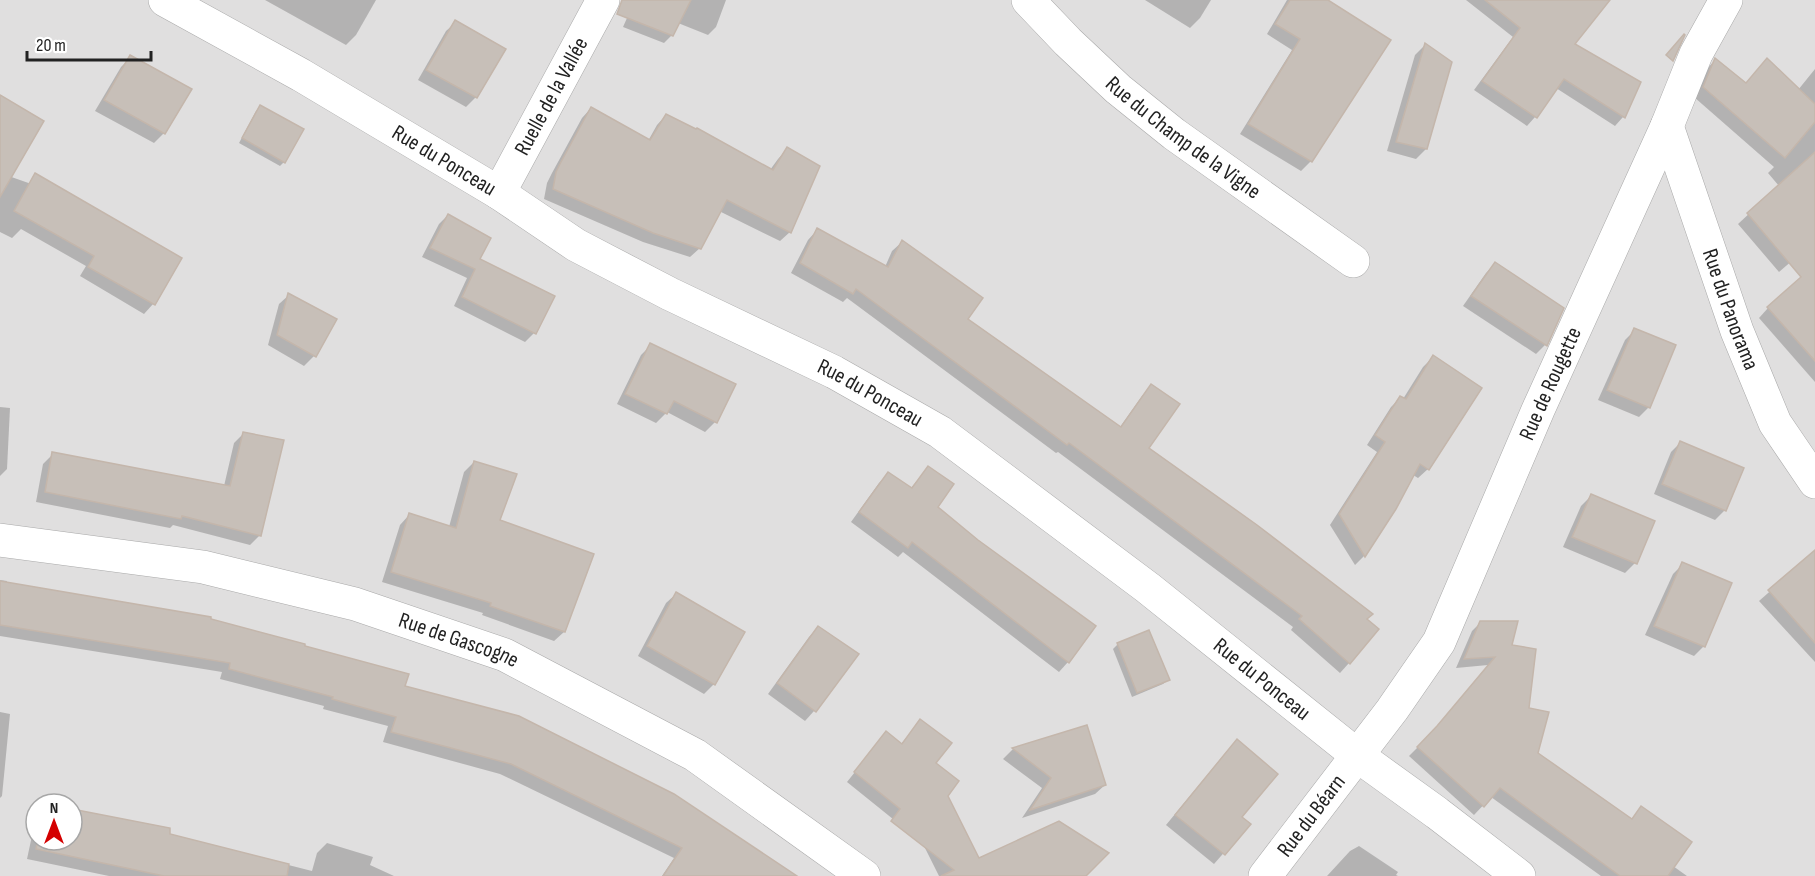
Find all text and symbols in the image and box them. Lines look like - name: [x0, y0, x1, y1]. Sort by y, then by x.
- scale bar: [27, 24, 152, 62]
- street label: Ruelle de la Vallée: [508, 33, 594, 160]
- text: 20 m: [36, 35, 66, 56]
- street label: Rue du Champ de la Vigne: [1100, 71, 1266, 205]
- street label: Rue du Ponceau: [387, 119, 501, 202]
- street label: Rue du Panorama: [1696, 245, 1765, 374]
- street label: Rue de Rougette: [1513, 323, 1587, 444]
- street label: Rue du Ponceau: [813, 353, 928, 433]
- street label: Rue de Gascogne: [395, 606, 524, 673]
- street label: Rue du Ponceau: [1208, 632, 1316, 726]
- street label: Rue du Béarn: [1271, 769, 1351, 862]
- north arrow: [24, 792, 84, 852]
- text: N: [50, 799, 58, 818]

